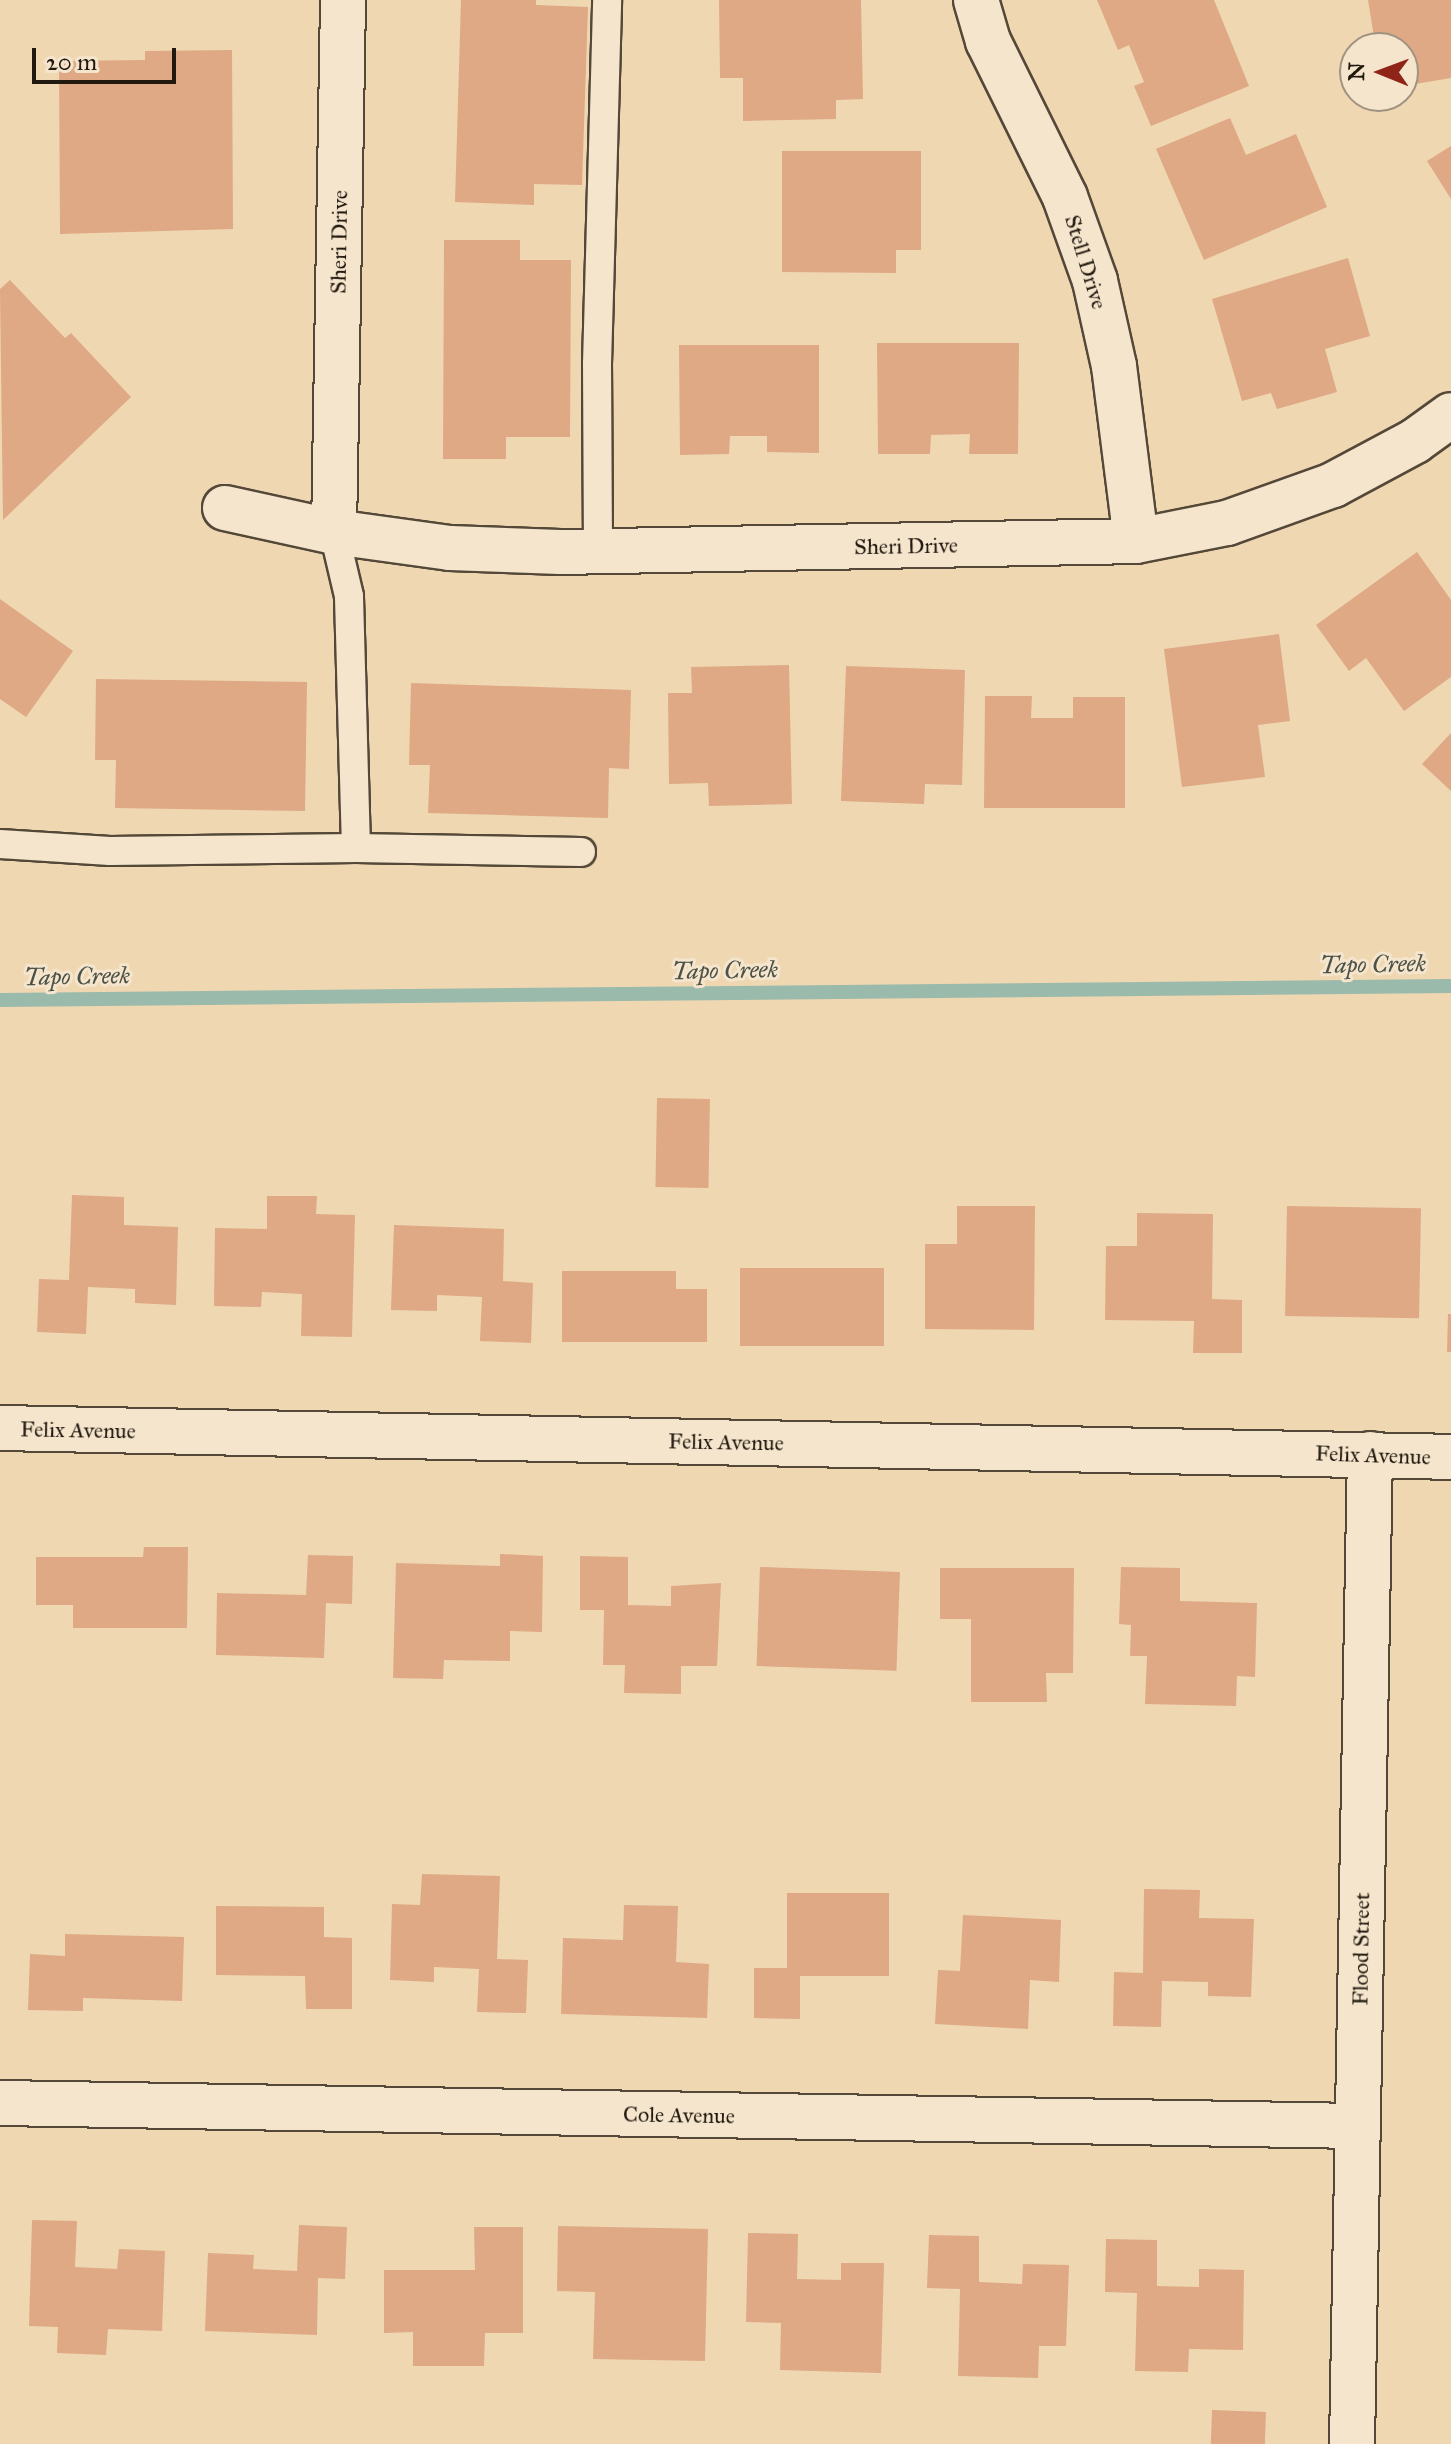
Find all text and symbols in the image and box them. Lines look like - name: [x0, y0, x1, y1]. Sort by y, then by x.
- scale bar: [36, 32, 180, 82]
- north arrow: [1339, 32, 1419, 112]
- text: 20 m: [46, 47, 97, 77]
- text: N: [1343, 62, 1370, 81]
- street label: Sheri Drive: [325, 190, 353, 294]
- street label: Stell Drive: [1059, 212, 1113, 312]
- street label: Sheri Drive: [854, 532, 958, 560]
- water label: Tapo Creek: [1320, 950, 1426, 980]
- water label: Tapo Creek: [672, 956, 778, 986]
- water label: Tapo Creek: [24, 962, 130, 992]
- street label: Felix Avenue: [20, 1416, 136, 1444]
- street label: Felix Avenue: [668, 1428, 784, 1456]
- street label: Felix Avenue: [1315, 1440, 1431, 1470]
- street label: Flood Street: [1347, 1892, 1375, 2006]
- street label: Cole Avenue: [623, 2101, 735, 2129]

